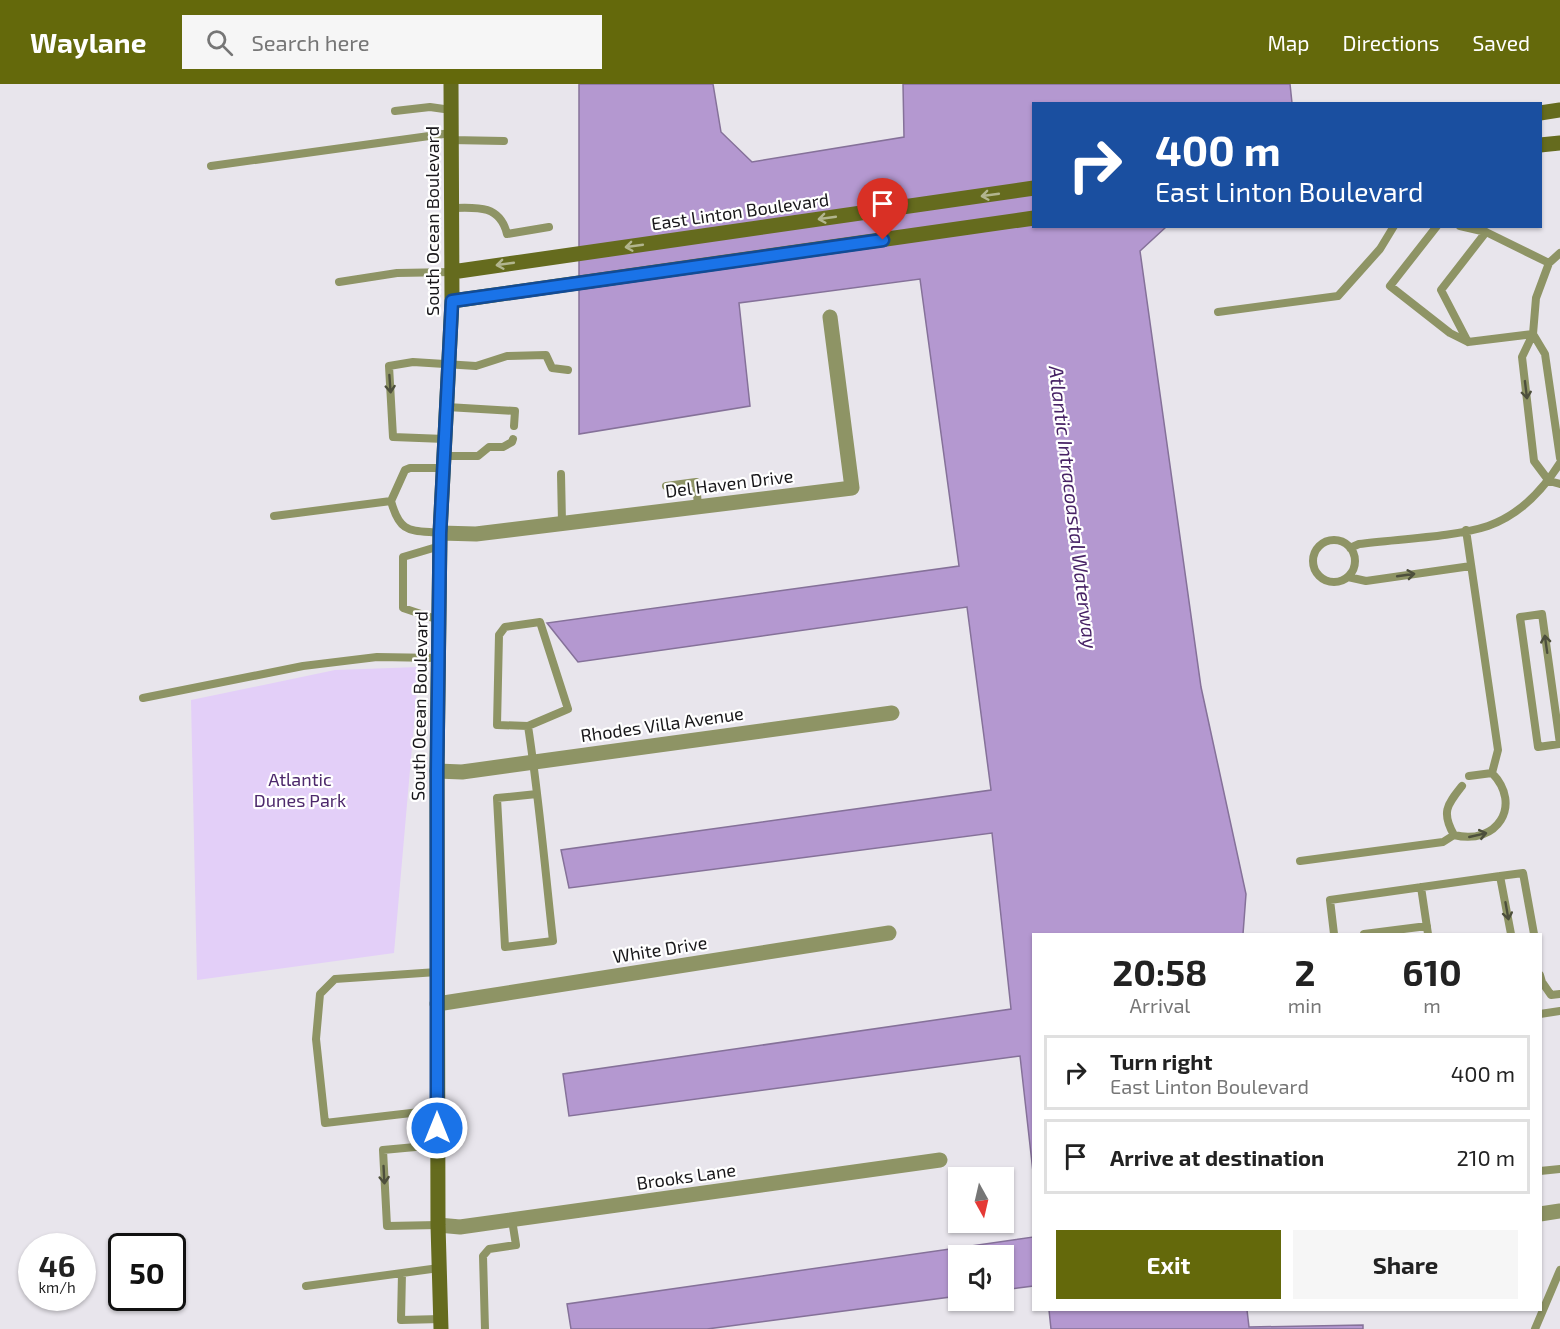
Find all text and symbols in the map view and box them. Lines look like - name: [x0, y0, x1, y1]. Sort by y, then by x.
- search box: [182, 15, 602, 69]
- text: Waylane: [30, 25, 146, 59]
- icon: search: [203, 26, 236, 59]
- text: Search here: [251, 29, 370, 55]
- text: Map: [1267, 30, 1310, 55]
- text: Directions: [1343, 30, 1439, 55]
- text: Saved: [1472, 30, 1530, 55]
- text: 400 m: [1155, 124, 1281, 174]
- street label: South Ocean Boulevard: [421, 126, 443, 316]
- icon: right: [1056, 126, 1134, 204]
- text: East Linton Boulevard: [1155, 175, 1424, 207]
- pin: [857, 178, 908, 240]
- icon: arrive: [866, 187, 899, 220]
- street label: East Linton Boulevard: [650, 188, 830, 234]
- one-way arrow: [981, 189, 1001, 200]
- one-way arrow: [818, 213, 837, 224]
- one-way arrow: [625, 241, 644, 252]
- one-way arrow: [495, 259, 515, 270]
- water label: Atlantic Intracoastal Waterway: [1044, 363, 1103, 650]
- one-way arrow: [384, 374, 395, 394]
- one-way arrow: [1521, 380, 1532, 400]
- street label: Del Haven Drive: [664, 464, 794, 502]
- one-way arrow: [1395, 570, 1415, 581]
- street label: South Ocean Boulevard: [406, 611, 432, 801]
- one-way arrow: [1541, 635, 1552, 655]
- street label: Rhodes Villa Avenue: [579, 702, 745, 746]
- park label: Atlantic Dunes Park: [254, 768, 346, 811]
- one-way arrow: [1468, 829, 1487, 841]
- one-way arrow: [1502, 901, 1513, 920]
- street label: White Drive: [611, 931, 709, 967]
- text: 20:58: [1112, 950, 1207, 993]
- text: 2: [1294, 950, 1315, 993]
- text: 610: [1402, 950, 1462, 993]
- text: Arrival: [1129, 993, 1190, 1017]
- text: min: [1288, 993, 1322, 1017]
- text: m: [1423, 993, 1441, 1017]
- text: Turn right: [1110, 1048, 1212, 1074]
- icon: right: [1059, 1056, 1092, 1089]
- text: 400 m: [1451, 1060, 1515, 1086]
- text: East Linton Boulevard: [1110, 1074, 1309, 1098]
- position arrow: [405, 1096, 469, 1160]
- icon: arrive: [1059, 1140, 1092, 1173]
- text: Arrive at destination: [1110, 1144, 1324, 1170]
- text: 210 m: [1456, 1144, 1515, 1170]
- street label: Brooks Lane: [635, 1158, 737, 1194]
- one-way arrow: [379, 1165, 390, 1185]
- north arrow: [948, 1167, 1014, 1233]
- map controls: [948, 1167, 1014, 1311]
- button: Exit: [1056, 1230, 1281, 1299]
- button: Share: [1293, 1230, 1518, 1299]
- speed limit sign: 50: [108, 1233, 186, 1311]
- button: sound: [948, 1245, 1014, 1311]
- text: 46: [39, 1247, 75, 1283]
- text: km/h: [38, 1278, 76, 1296]

